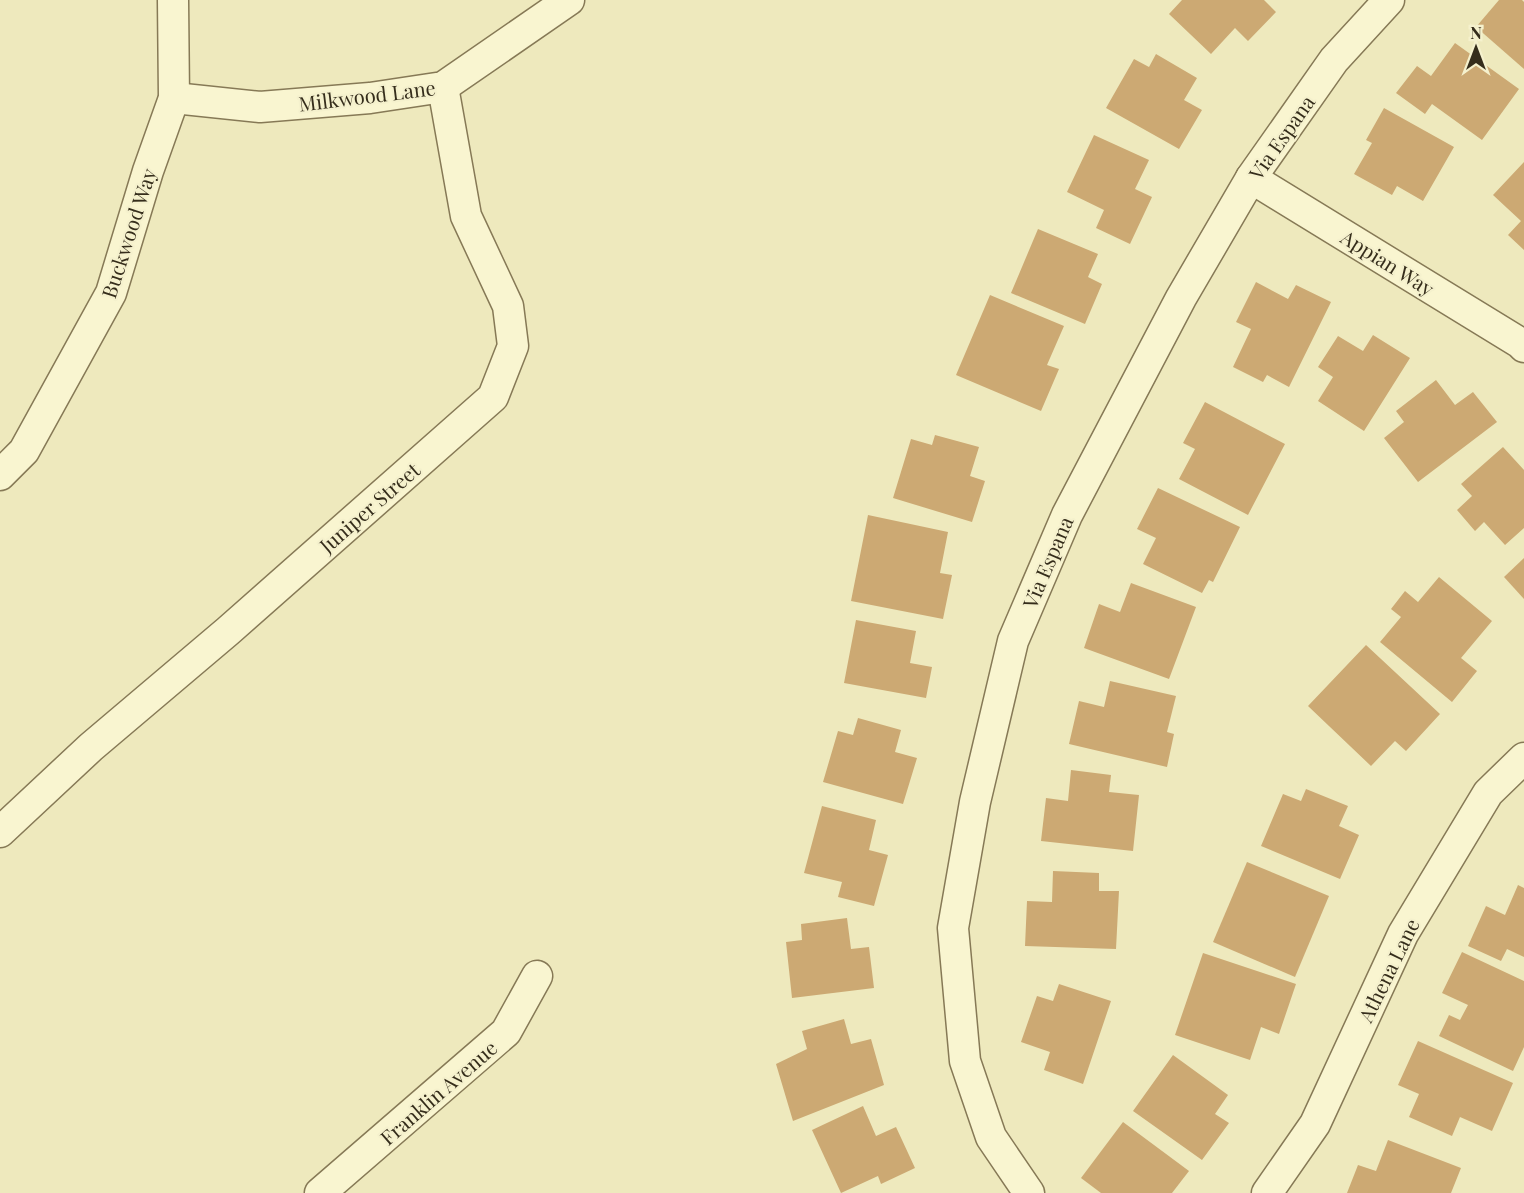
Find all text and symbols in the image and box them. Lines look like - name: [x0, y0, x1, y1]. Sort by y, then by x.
- north arrow: [1446, 18, 1506, 78]
- text: N: [1470, 22, 1482, 43]
- street label: Milkwood Lane: [297, 73, 437, 117]
- street label: Via Espana: [1241, 89, 1320, 185]
- street label: Buckwood Way: [94, 165, 162, 301]
- street label: Appian Way: [1335, 222, 1440, 301]
- street label: Juniper Street: [312, 455, 426, 559]
- street label: Via Espana: [1015, 512, 1078, 613]
- street label: Athena Lane: [1351, 914, 1425, 1027]
- street label: Franklin Avenue: [374, 1034, 502, 1150]

